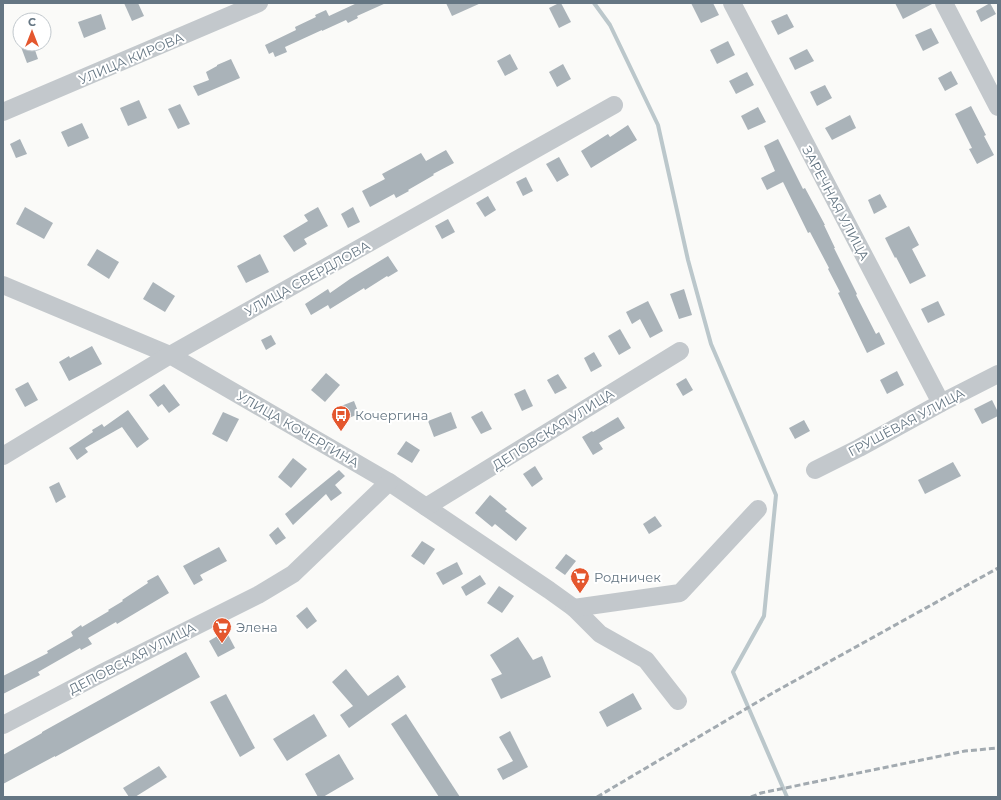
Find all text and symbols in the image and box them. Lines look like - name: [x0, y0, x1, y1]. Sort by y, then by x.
- north arrow: [12, 12, 52, 52]
- text: С: [28, 15, 36, 29]
- street label: УЛИЦА КИРОВА: [76, 29, 186, 87]
- street label: ЗАРЕЧНАЯ УЛИЦА: [799, 143, 873, 263]
- street label: УЛИЦА СВЕРДЛОВА: [242, 237, 373, 319]
- street label: ГРУШЁВАЯ УЛИЦА: [845, 384, 967, 459]
- street label: ДЕПОВСКАЯ УЛИЦА: [489, 385, 617, 473]
- street label: УЛИЦА КОЧЕРГИНА: [234, 387, 362, 471]
- bus stop icon: Кочергина: [330, 404, 352, 432]
- place label: Кочергина: [355, 407, 428, 423]
- supermarket icon: Родничек: [569, 566, 591, 594]
- place label: Родничек: [594, 569, 661, 585]
- supermarket icon: Элена: [211, 616, 233, 644]
- street label: ДЕПОВСКАЯ УЛИЦА: [66, 619, 199, 697]
- place label: Элена: [236, 619, 278, 635]

